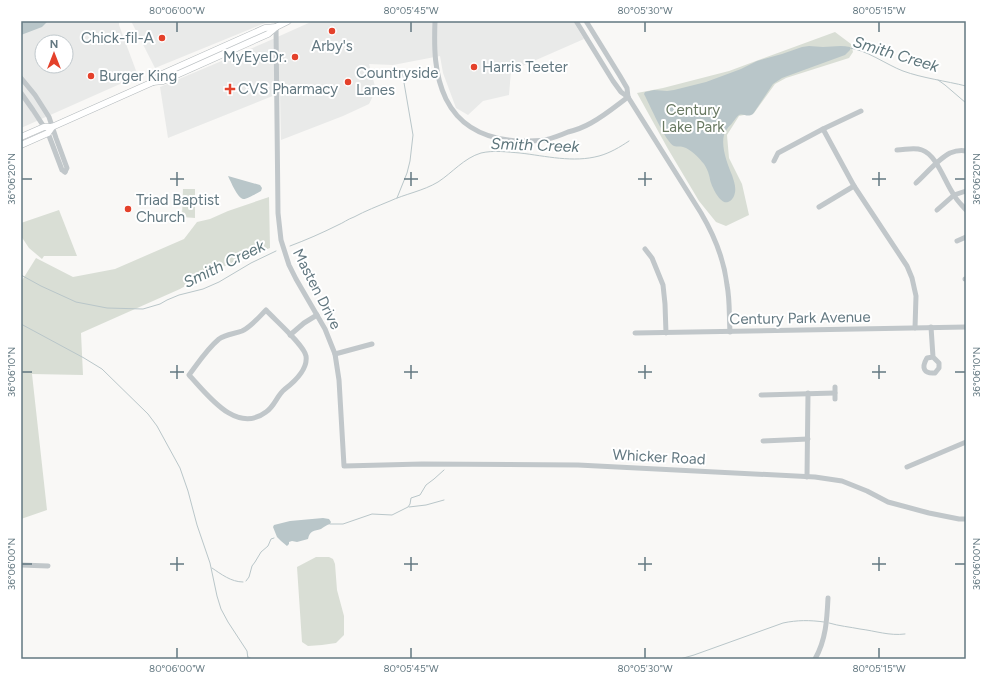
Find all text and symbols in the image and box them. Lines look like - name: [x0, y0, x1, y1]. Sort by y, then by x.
- text: 80°06'00"W: [149, 4, 205, 17]
- text: 80°05'45"W: [383, 4, 439, 17]
- text: 80°05'30"W: [617, 4, 673, 17]
- text: 80°05'15"W: [852, 4, 906, 17]
- marker: Arby's: [327, 26, 337, 36]
- place label: Chick-fil-A: [81, 29, 154, 47]
- water label: Smith Creek: [851, 32, 942, 76]
- marker: Chick-fil-A: [157, 33, 167, 43]
- north arrow: [34, 34, 74, 74]
- place label: Arby's: [311, 37, 353, 55]
- text: N: [50, 38, 58, 51]
- place label: MyEyeDr.: [223, 48, 287, 66]
- marker: MyEyeDr.: [290, 52, 300, 62]
- place label: Harris Teeter: [482, 58, 568, 76]
- marker: Harris Teeter: [469, 62, 479, 72]
- place label: Countryside Lanes: [356, 64, 438, 99]
- place label: Burger King: [99, 67, 177, 85]
- marker: Burger King: [86, 71, 96, 81]
- marker: Countryside Lanes: [343, 77, 353, 87]
- place label: CVS Pharmacy: [238, 80, 338, 98]
- marker: CVS Pharmacy: [225, 84, 235, 94]
- park label: Century Lake Park: [662, 101, 725, 136]
- water label: Smith Creek: [490, 134, 581, 156]
- text: 36°06'20"N: [5, 153, 18, 205]
- text: 36°06'20"N: [970, 153, 983, 205]
- place label: Triad Baptist Church: [136, 191, 220, 226]
- marker: Triad Baptist Church: [123, 204, 133, 214]
- water label: Smith Creek: [180, 236, 269, 292]
- street label: Masten Drive: [289, 246, 345, 332]
- street label: Century Park Avenue: [729, 308, 871, 328]
- text: 36°06'10"N: [5, 347, 18, 397]
- text: 36°06'10"N: [970, 347, 983, 397]
- street label: Whicker Road: [612, 446, 706, 468]
- text: 36°06'00"N: [5, 538, 18, 590]
- text: 36°06'00"N: [970, 538, 983, 590]
- text: 80°06'00"W: [149, 662, 205, 675]
- text: 80°05'45"W: [383, 662, 439, 675]
- text: 80°05'30"W: [617, 662, 673, 675]
- text: 80°05'15"W: [852, 662, 906, 675]

